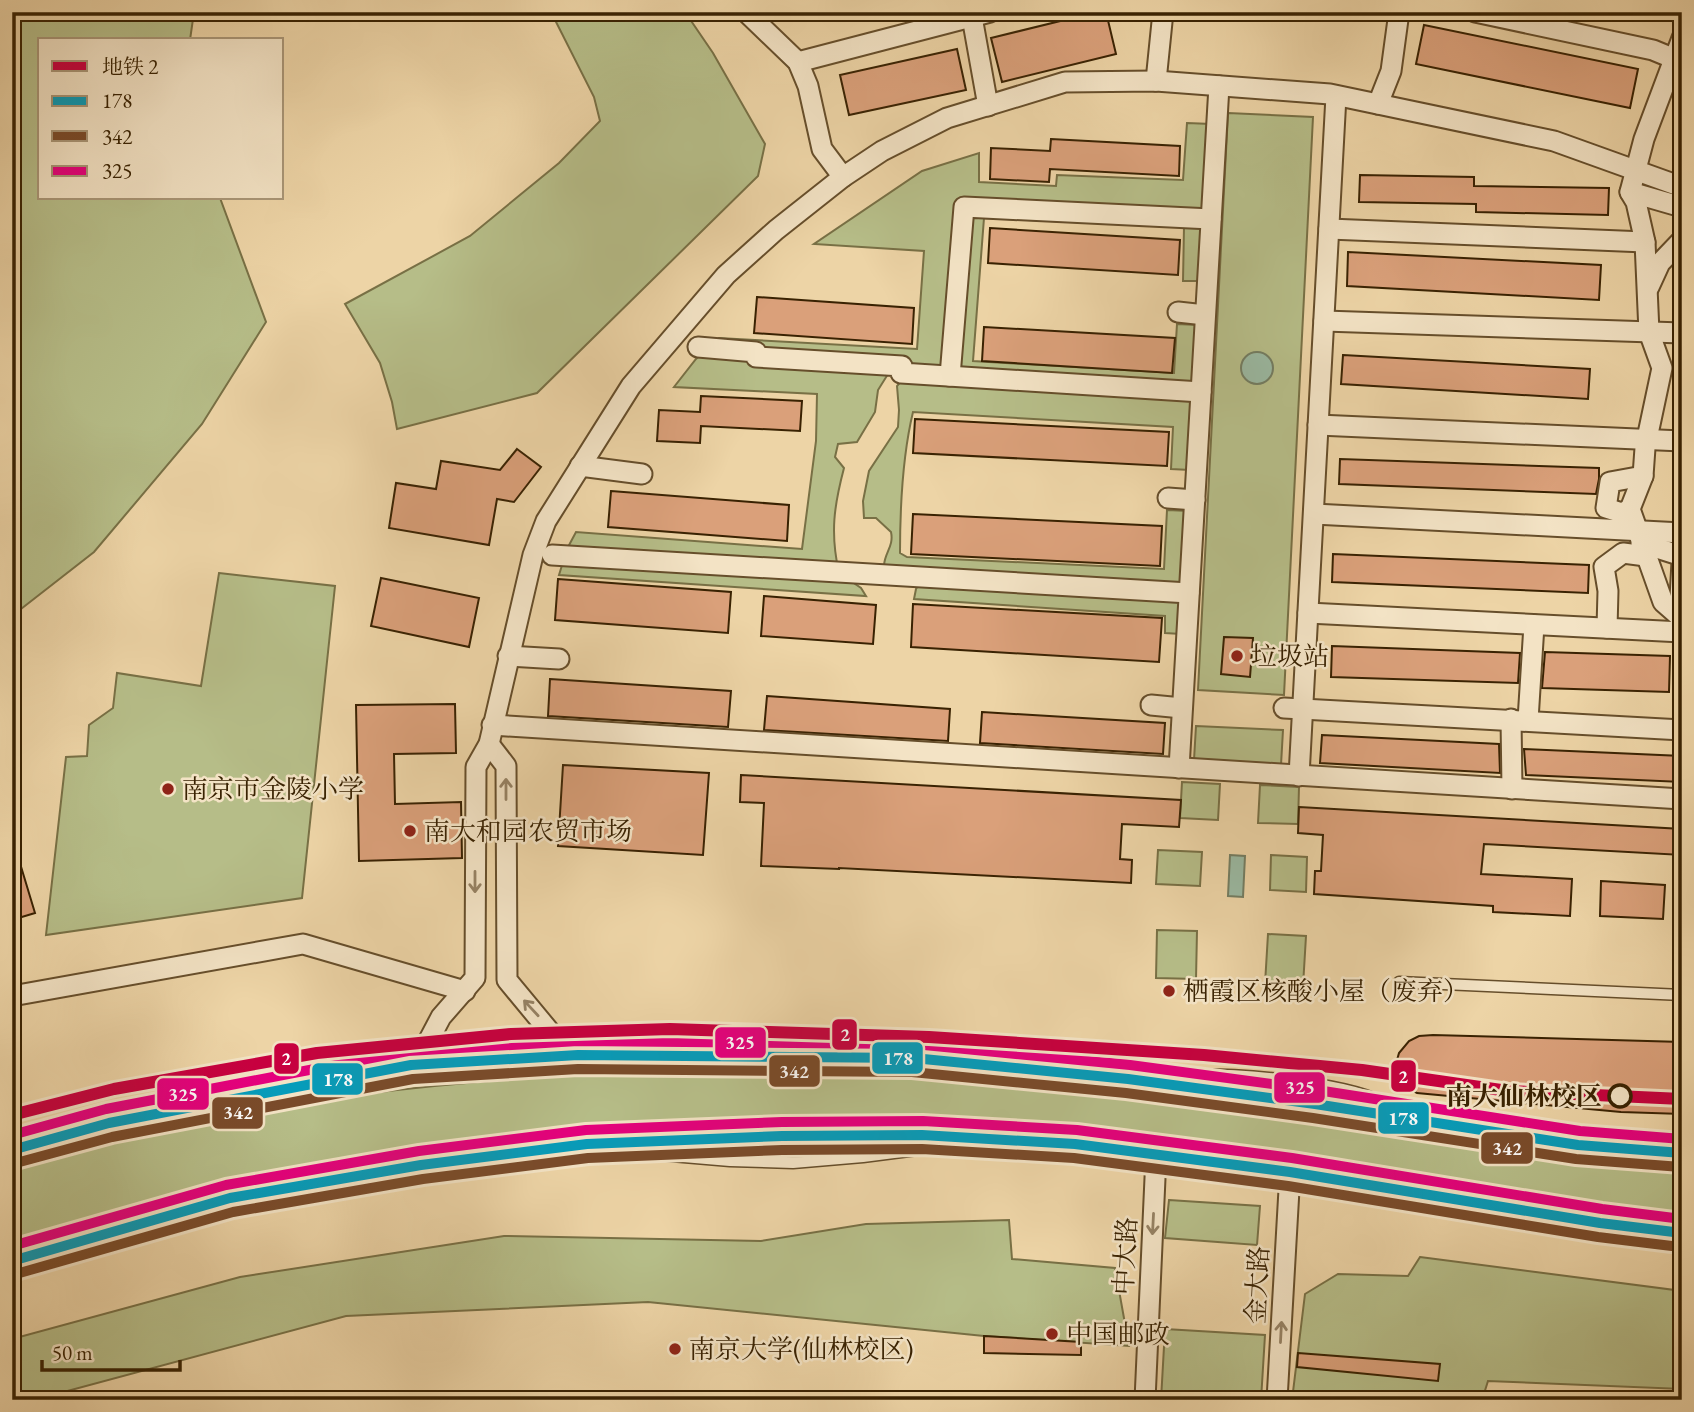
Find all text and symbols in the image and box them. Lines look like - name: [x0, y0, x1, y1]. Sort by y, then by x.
- legend: [38, 38, 284, 200]
- text: 地铁 2: [102, 53, 158, 80]
- text: 178: [102, 87, 132, 114]
- text: 342: [102, 123, 132, 150]
- text: 325: [102, 157, 132, 184]
- place label: 垃圾站: [1251, 639, 1329, 673]
- marker: 垃圾站: [1229, 648, 1245, 664]
- place label: 南京市金陵小学: [182, 772, 364, 806]
- one-way arrow: [499, 778, 513, 801]
- marker: 南京市金陵小学: [160, 781, 176, 797]
- place label: 南大和园农贸市场: [424, 814, 632, 848]
- marker: 南大和园农贸市场: [402, 823, 418, 839]
- one-way arrow: [468, 871, 482, 894]
- place label: 栖霞区核酸小屋（废弃）: [1183, 974, 1469, 1008]
- marker: 栖霞区核酸小屋（废弃）: [1161, 983, 1177, 999]
- one-way arrow: [523, 999, 539, 1017]
- line badge: 2: [831, 1018, 858, 1051]
- text: 2: [840, 1022, 850, 1047]
- line badge: 325: [714, 1026, 767, 1059]
- text: 325: [725, 1030, 755, 1055]
- line badge: 178: [871, 1041, 924, 1075]
- line badge: 2: [273, 1042, 300, 1075]
- text: 2: [281, 1046, 291, 1071]
- text: 178: [883, 1046, 913, 1071]
- line badge: 342: [768, 1054, 821, 1088]
- text: 342: [779, 1059, 809, 1084]
- line badge: 2: [1390, 1059, 1417, 1093]
- line badge: 178: [311, 1062, 364, 1096]
- text: 2: [1398, 1064, 1408, 1089]
- text: 178: [323, 1067, 353, 1092]
- line badge: 325: [1273, 1071, 1326, 1104]
- text: 325: [1285, 1075, 1315, 1100]
- line badge: 325: [156, 1077, 210, 1111]
- place label: 南大仙林校区: [1446, 1079, 1602, 1113]
- text: 325: [168, 1082, 198, 1107]
- marker: 南大仙林校区: [1608, 1084, 1632, 1108]
- line badge: 342: [211, 1096, 264, 1130]
- text: 342: [223, 1100, 253, 1125]
- line badge: 178: [1377, 1101, 1430, 1135]
- text: 178: [1388, 1106, 1418, 1131]
- line badge: 342: [1480, 1131, 1534, 1165]
- text: 342: [1492, 1136, 1522, 1161]
- one-way arrow: [1146, 1212, 1159, 1235]
- street label: 中大路: [1106, 1216, 1144, 1296]
- street label: 金大路: [1238, 1245, 1276, 1325]
- place label: 中国邮政: [1066, 1317, 1170, 1351]
- one-way arrow: [1274, 1320, 1287, 1343]
- marker: 中国邮政: [1044, 1326, 1060, 1342]
- scale bar: [42, 1328, 180, 1372]
- place label: 南京大学(仙林校区): [689, 1332, 913, 1366]
- text: 50 m: [52, 1339, 93, 1366]
- marker: 南京大学(仙林校区): [667, 1341, 683, 1357]

